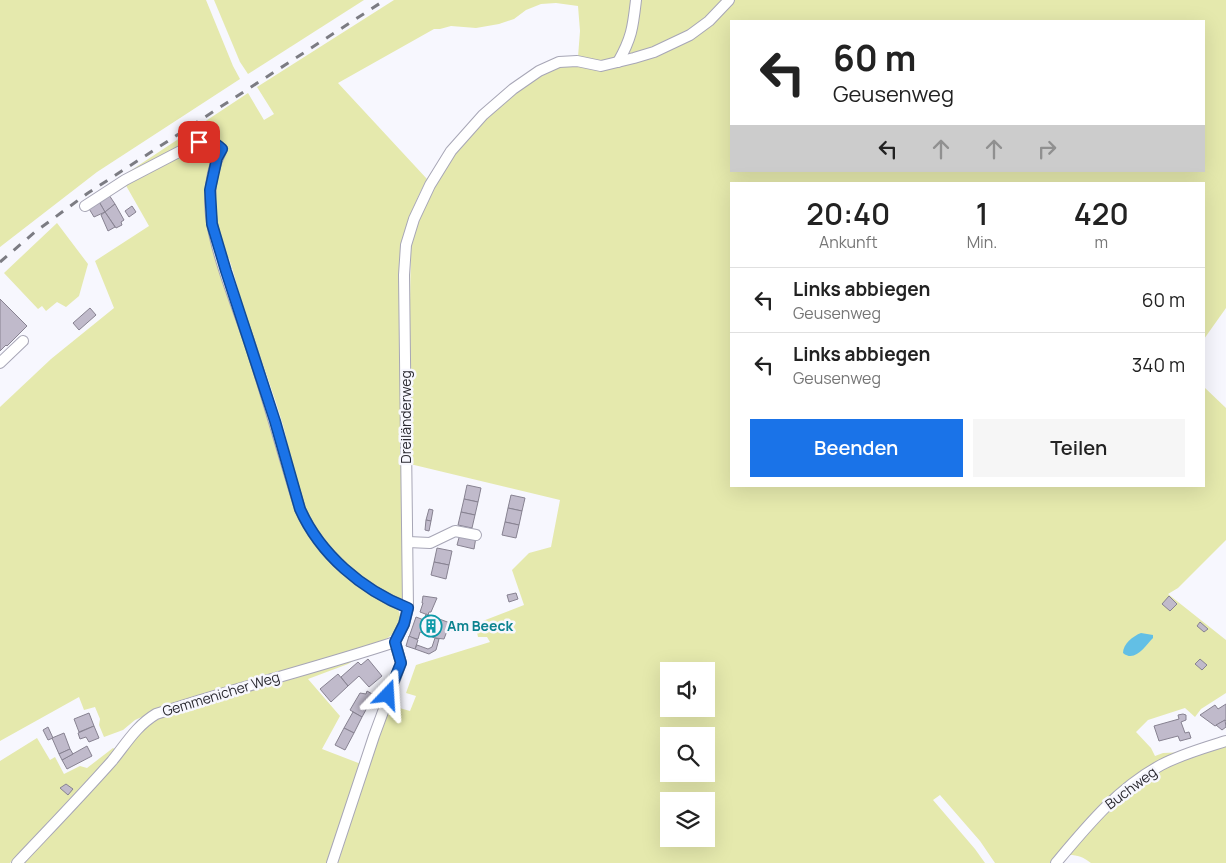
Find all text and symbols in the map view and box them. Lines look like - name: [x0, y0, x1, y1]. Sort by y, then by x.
- text: 60 m: [833, 34, 916, 82]
- icon: left: [750, 40, 815, 105]
- text: Geusenweg: [833, 79, 954, 109]
- pin: [178, 121, 220, 163]
- icon: arrive: [185, 128, 213, 156]
- icon: left: [874, 135, 902, 163]
- icon: ahead: [927, 135, 955, 163]
- icon: ahead: [980, 135, 1008, 163]
- icon: right: [1033, 135, 1061, 163]
- text: 20:40: [806, 193, 890, 234]
- text: 1: [976, 193, 988, 234]
- text: 420: [1074, 193, 1129, 234]
- text: Ankunft: [819, 231, 878, 253]
- text: Min.: [967, 231, 997, 253]
- text: m: [1094, 231, 1108, 253]
- text: Links abbiegen: [793, 276, 930, 302]
- icon: left: [750, 286, 778, 314]
- text: 60 m: [1142, 287, 1185, 313]
- text: Geusenweg: [793, 302, 881, 324]
- text: Links abbiegen: [793, 341, 930, 367]
- icon: left: [750, 351, 778, 379]
- text: 340 m: [1132, 352, 1185, 378]
- text: Geusenweg: [793, 367, 881, 389]
- street label: Dreiländerweg: [396, 370, 415, 464]
- button: Beenden: [750, 419, 963, 477]
- button: Teilen: [973, 419, 1185, 477]
- building icon: Am Beeck: [419, 614, 443, 638]
- place label: Am Beeck: [447, 616, 514, 635]
- map controls: [660, 662, 715, 847]
- button: sound: [660, 662, 715, 717]
- street label: Gemmenicher Weg: [160, 667, 282, 720]
- position arrow: [361, 668, 413, 720]
- button: search: [660, 727, 715, 782]
- street label: Buchweg: [1101, 762, 1160, 813]
- button: layers: [660, 792, 715, 847]

